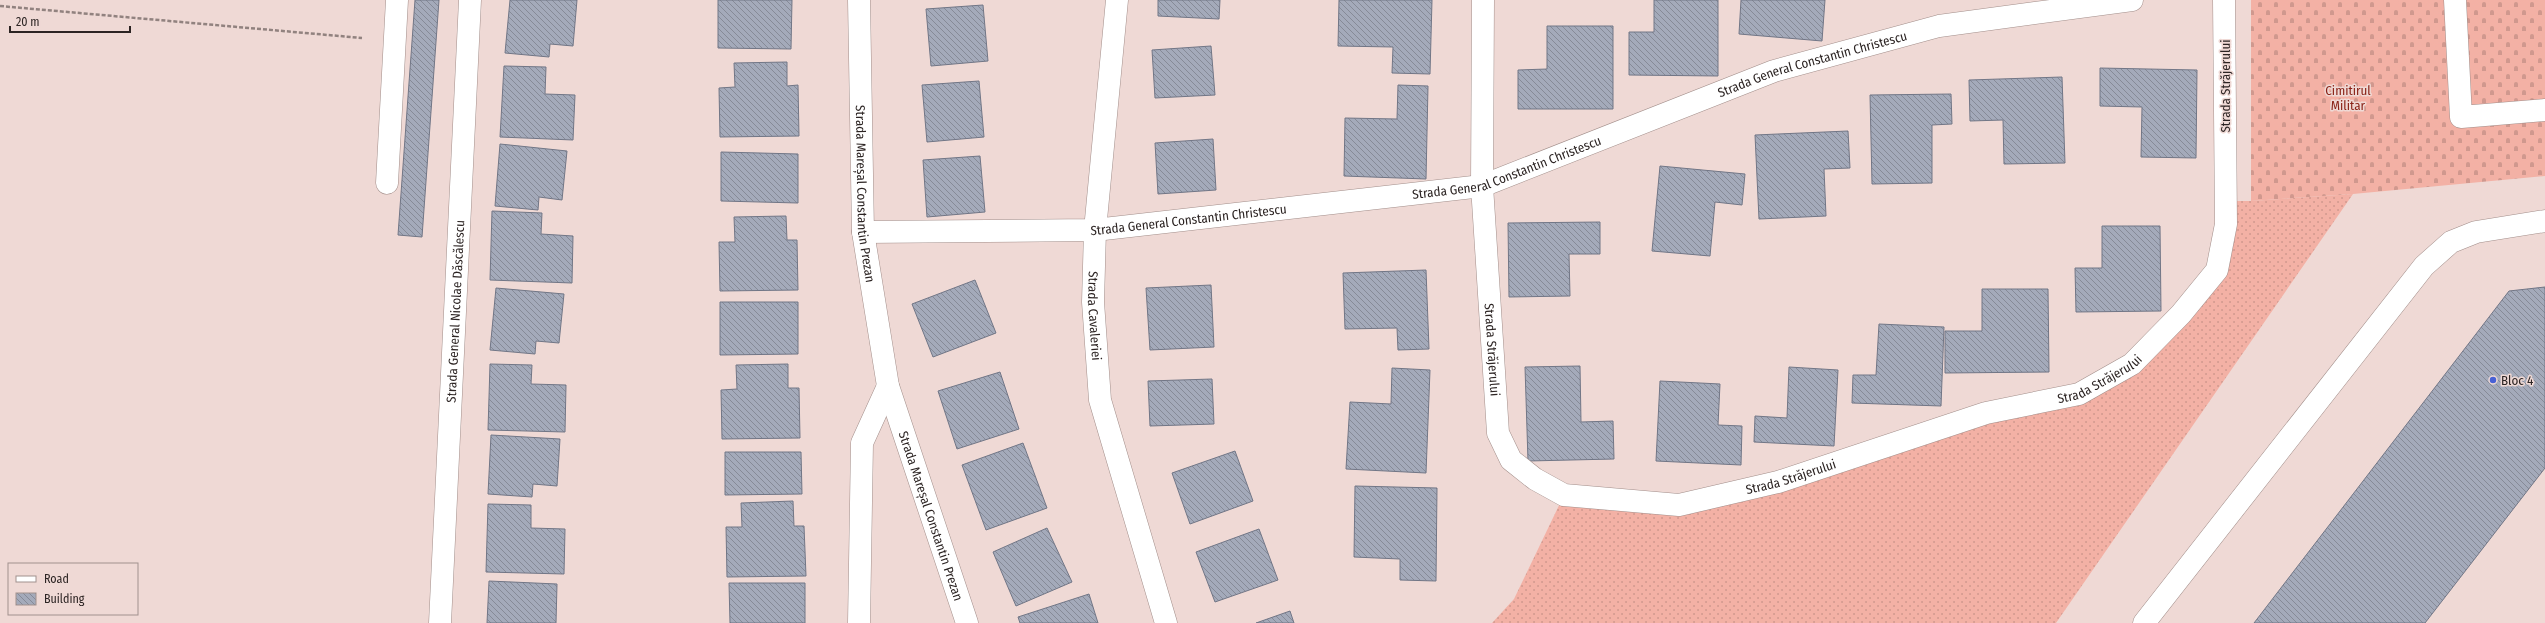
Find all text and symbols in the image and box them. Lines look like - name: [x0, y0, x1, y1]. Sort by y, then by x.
- scale bar: [10, 8, 130, 34]
- text: 20 m: [16, 15, 40, 29]
- street label: Strada General Constantin Christescu: [1716, 28, 1909, 100]
- street label: Strada Străjerului: [2218, 39, 2233, 133]
- park label: Cimitirul Militar: [2325, 83, 2371, 113]
- street label: Strada Mareșal Constantin Prezan: [853, 105, 878, 284]
- street label: Strada General Constantin Christescu: [1412, 133, 1603, 202]
- street label: Strada General Constantin Christescu: [1090, 201, 1287, 238]
- street label: Strada General Nicolae Dăscălescu: [444, 220, 467, 403]
- street label: Strada Cavaleriei: [1085, 271, 1104, 361]
- street label: Strada Străjerului: [1482, 303, 1503, 397]
- street label: Strada Străjerului: [2056, 352, 2145, 406]
- place label: Bloc 4: [2501, 373, 2533, 388]
- marker: Bloc 4: [2488, 375, 2498, 385]
- street label: Strada Mareșal Constantin Prezan: [896, 429, 966, 603]
- street label: Strada Străjerului: [1744, 456, 1838, 497]
- legend: [8, 563, 138, 615]
- text: Road: [44, 572, 69, 586]
- text: Building: [44, 592, 85, 606]

